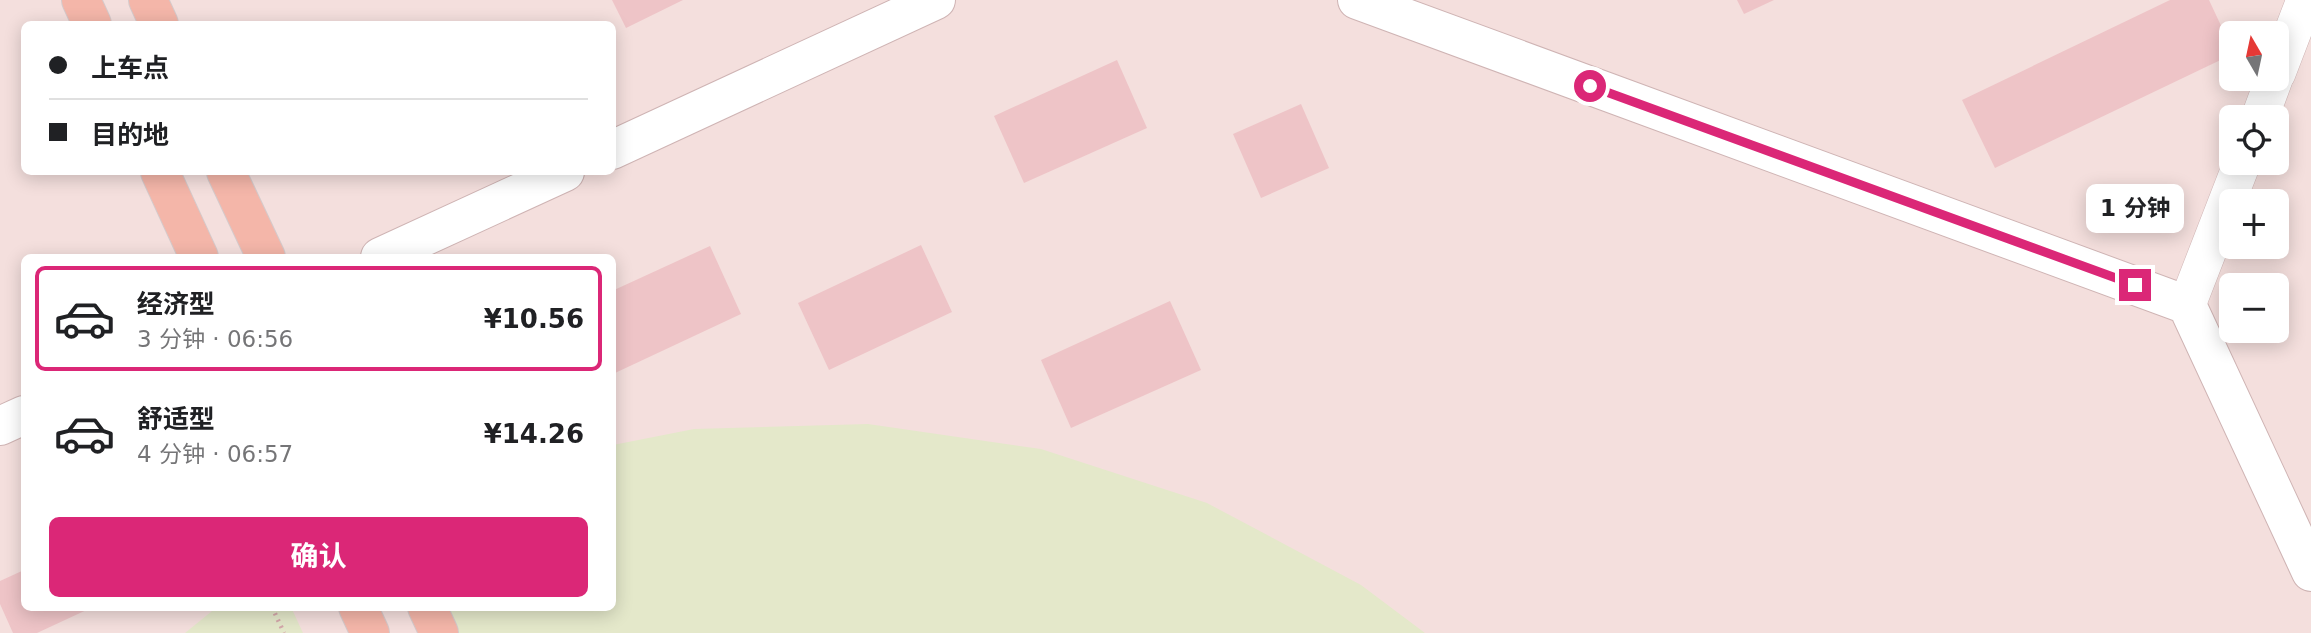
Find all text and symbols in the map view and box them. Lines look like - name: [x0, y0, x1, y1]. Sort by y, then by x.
- north arrow: [2219, 21, 2289, 91]
- map controls: [2219, 21, 2289, 343]
- text: 上车点: [91, 53, 169, 83]
- route start: [1574, 70, 1606, 102]
- button: locate: [2219, 105, 2289, 175]
- text: 目的地: [91, 120, 169, 150]
- callout: 1 分钟: [2086, 184, 2184, 232]
- button: +: [2219, 189, 2289, 259]
- text: 1 分钟: [2100, 195, 2170, 221]
- route end: [2119, 269, 2151, 301]
- button: −: [2219, 273, 2289, 343]
- icon: car: [53, 287, 116, 350]
- text: 经济型: [137, 289, 215, 319]
- text: ¥10.56: [484, 304, 584, 334]
- text: 3 分钟 · 06:56: [137, 326, 293, 352]
- icon: car: [53, 402, 116, 465]
- text: 舒适型: [137, 404, 215, 434]
- text: ¥14.26: [484, 419, 584, 449]
- text: 4 分钟 · 06:57: [137, 441, 293, 467]
- button: 确认: [49, 517, 588, 597]

